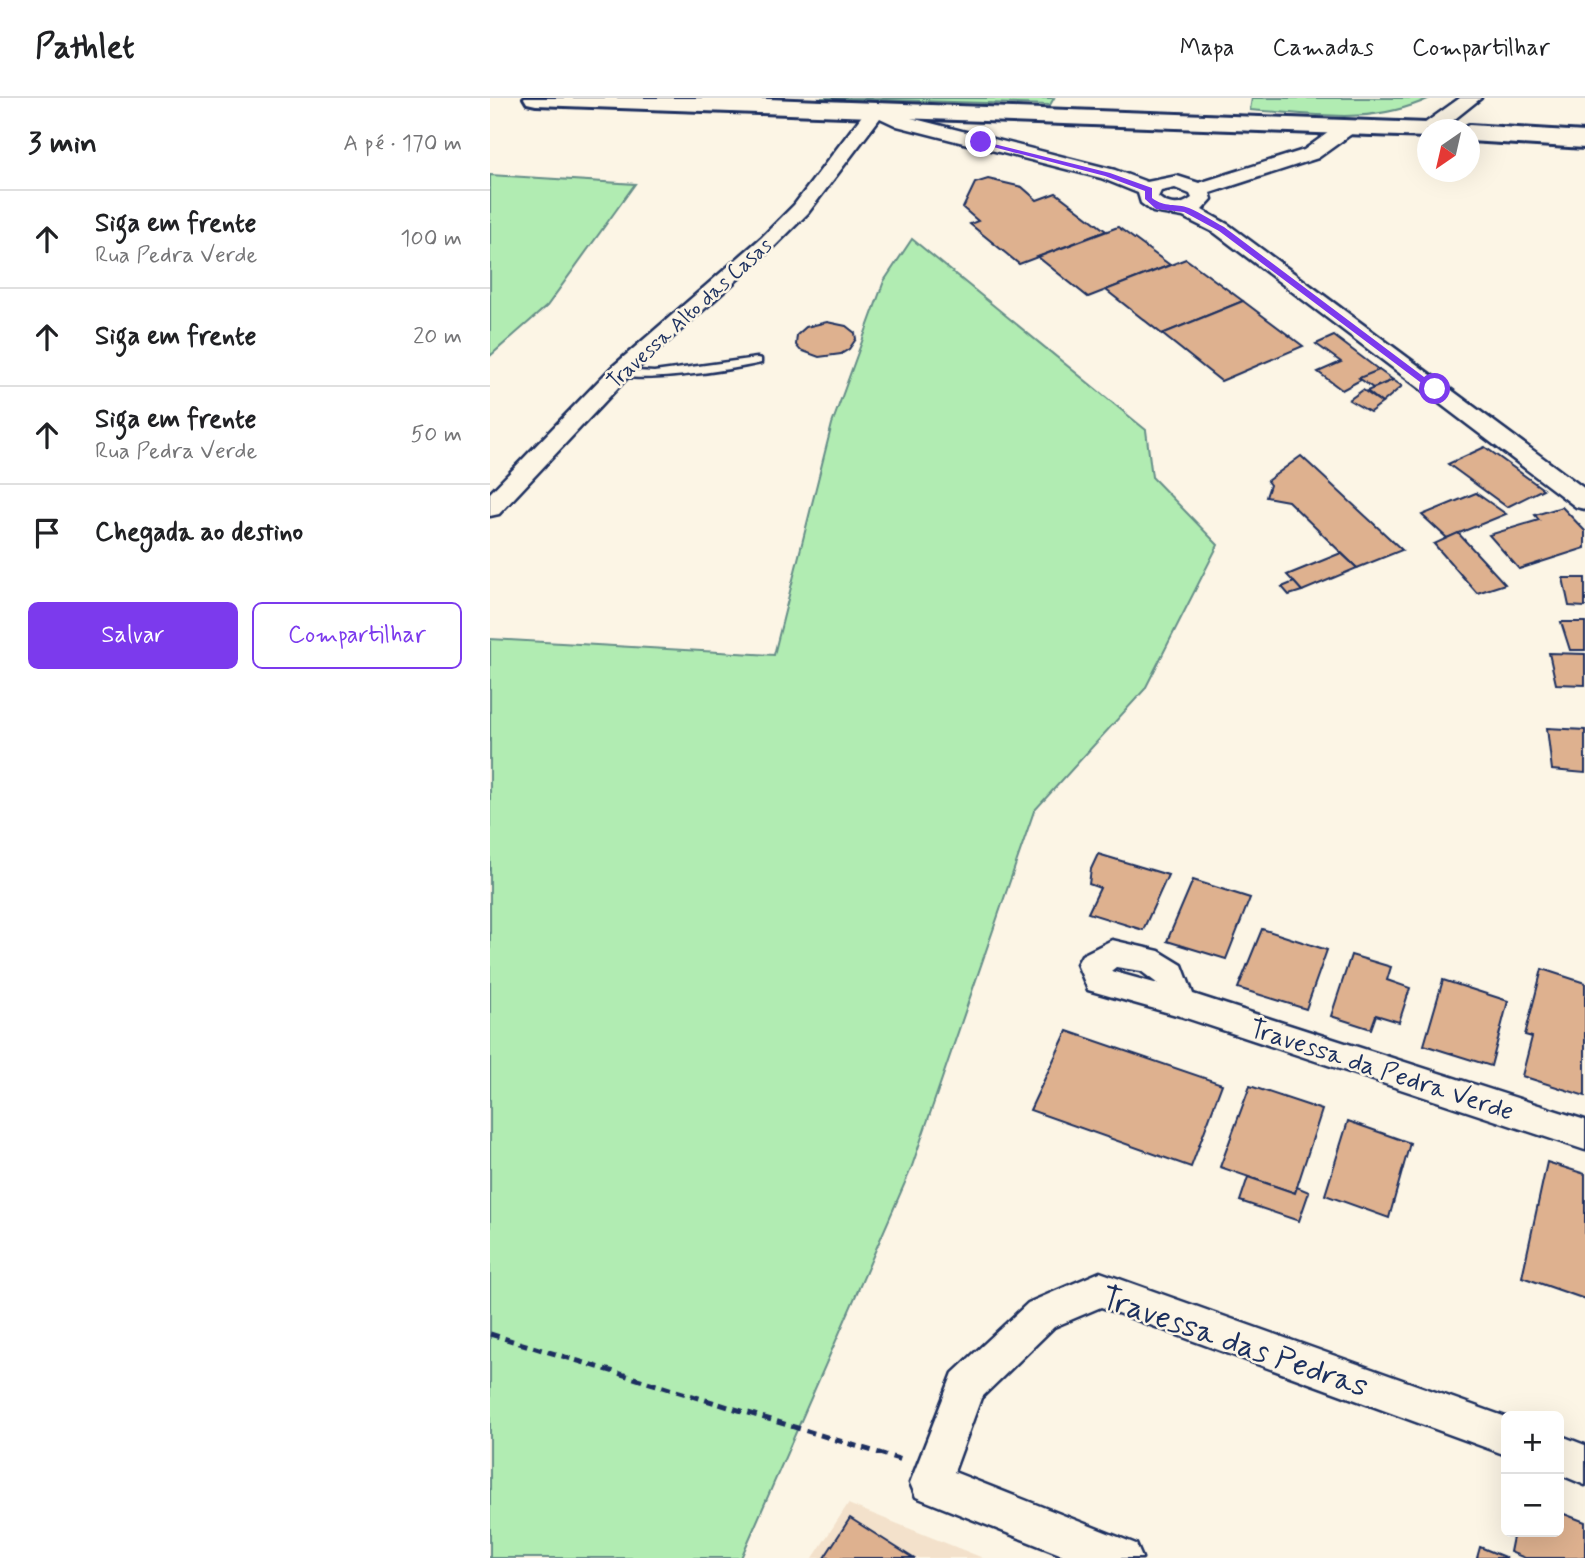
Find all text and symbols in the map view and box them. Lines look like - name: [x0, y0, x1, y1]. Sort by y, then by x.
- text: Pathlet: [35, 26, 135, 70]
- text: Mapa: [1180, 33, 1234, 64]
- text: Camadas: [1272, 33, 1374, 64]
- text: Compartilhar: [1412, 33, 1550, 64]
- north arrow: [1417, 119, 1480, 182]
- text: 3 min: [28, 124, 97, 163]
- route end: [965, 126, 996, 157]
- text: A pé · 170 m: [343, 129, 462, 159]
- text: Siga em frente: [95, 207, 256, 241]
- icon: ahead: [28, 220, 66, 258]
- text: 100 m: [400, 224, 462, 254]
- street label: Travessa Alto das Casas: [601, 232, 778, 396]
- text: Rua Pedra Verde: [95, 241, 257, 271]
- icon: ahead: [28, 318, 66, 356]
- text: Siga em frente: [95, 320, 256, 354]
- text: 20 m: [413, 322, 462, 352]
- route start: [1419, 373, 1450, 404]
- text: Siga em frente: [95, 403, 256, 437]
- icon: ahead: [28, 416, 66, 454]
- text: 50 m: [411, 420, 462, 450]
- text: Rua Pedra Verde: [95, 437, 257, 467]
- icon: arrive: [28, 514, 66, 552]
- text: Chegada ao destino: [95, 516, 303, 550]
- button: Salvar: [28, 602, 238, 669]
- button: Compartilhar: [252, 602, 462, 669]
- street label: Travessa da Pedra Verde: [1245, 1012, 1518, 1130]
- street label: Travessa das Pedras: [1095, 1277, 1373, 1408]
- map controls: [1501, 1411, 1564, 1537]
- button: +: [1501, 1411, 1564, 1474]
- button: −: [1501, 1474, 1564, 1537]

